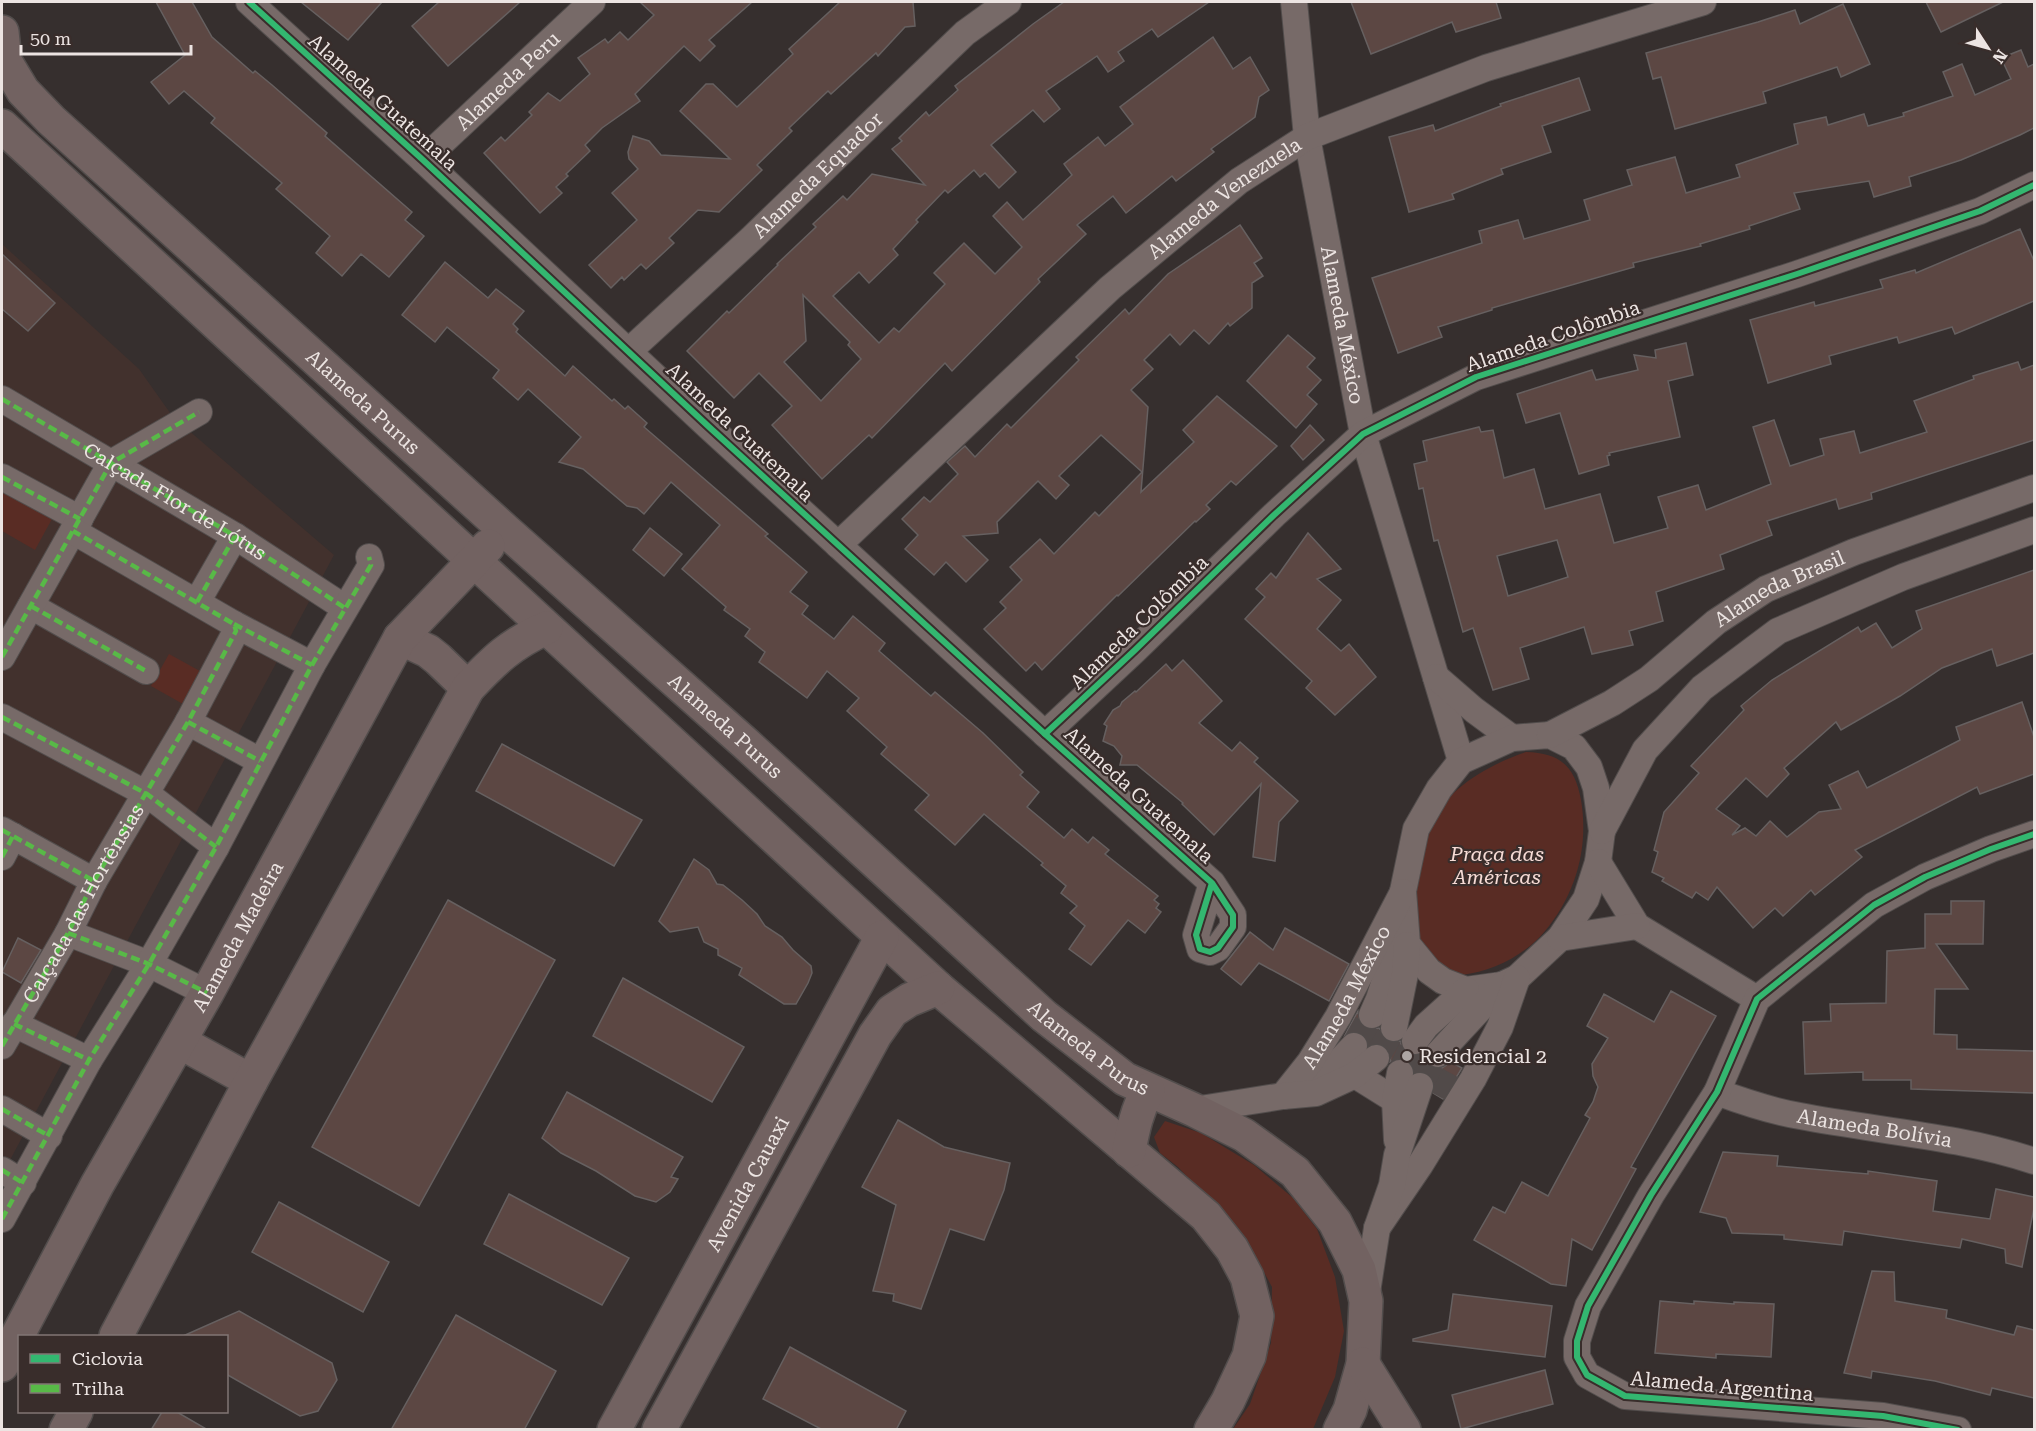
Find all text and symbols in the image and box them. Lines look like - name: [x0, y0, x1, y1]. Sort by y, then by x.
- scale bar: [21, 18, 190, 56]
- north arrow: [1958, 18, 2018, 78]
- street label: Alameda Peru: [451, 26, 565, 135]
- text: 50 m: [30, 28, 71, 49]
- street label: Alameda Guatemala: [303, 29, 463, 176]
- text: N: [1988, 46, 2011, 67]
- street label: Alameda Equador: [747, 107, 888, 243]
- street label: Alameda Venezuela: [1143, 132, 1306, 264]
- street label: Alameda México: [1316, 244, 1369, 406]
- street label: Alameda Colômbia: [1463, 295, 1643, 377]
- street label: Alameda Purus: [301, 344, 425, 459]
- street label: Alameda Guatemala: [661, 357, 819, 507]
- street label: Calçada Flor de Lótus: [79, 438, 271, 565]
- street label: Alameda Brasil: [1710, 545, 1848, 632]
- street label: Alameda Colômbia: [1065, 550, 1213, 694]
- street label: Alameda Purus: [663, 669, 787, 783]
- street label: Alameda Guatemala: [1059, 722, 1219, 869]
- street label: Calçada das Hortênsias: [18, 800, 149, 1008]
- park label: Praça das Américas: [1449, 842, 1544, 889]
- street label: Alameda Madeira: [187, 857, 288, 1016]
- street label: Alameda México: [1297, 921, 1396, 1073]
- street label: Alameda Purus: [1023, 995, 1153, 1100]
- place label: Residencial 2: [1419, 1044, 1547, 1068]
- marker: Residencial 2: [1400, 1049, 1414, 1063]
- street label: Alameda Bolívia: [1795, 1104, 1954, 1152]
- street label: Avenida Cauaxi: [701, 1112, 794, 1256]
- legend: [18, 1335, 228, 1413]
- text: Ciclovia: [72, 1348, 143, 1369]
- street label: Alameda Argentina: [1630, 1366, 1815, 1406]
- text: Trilha: [72, 1378, 124, 1399]

